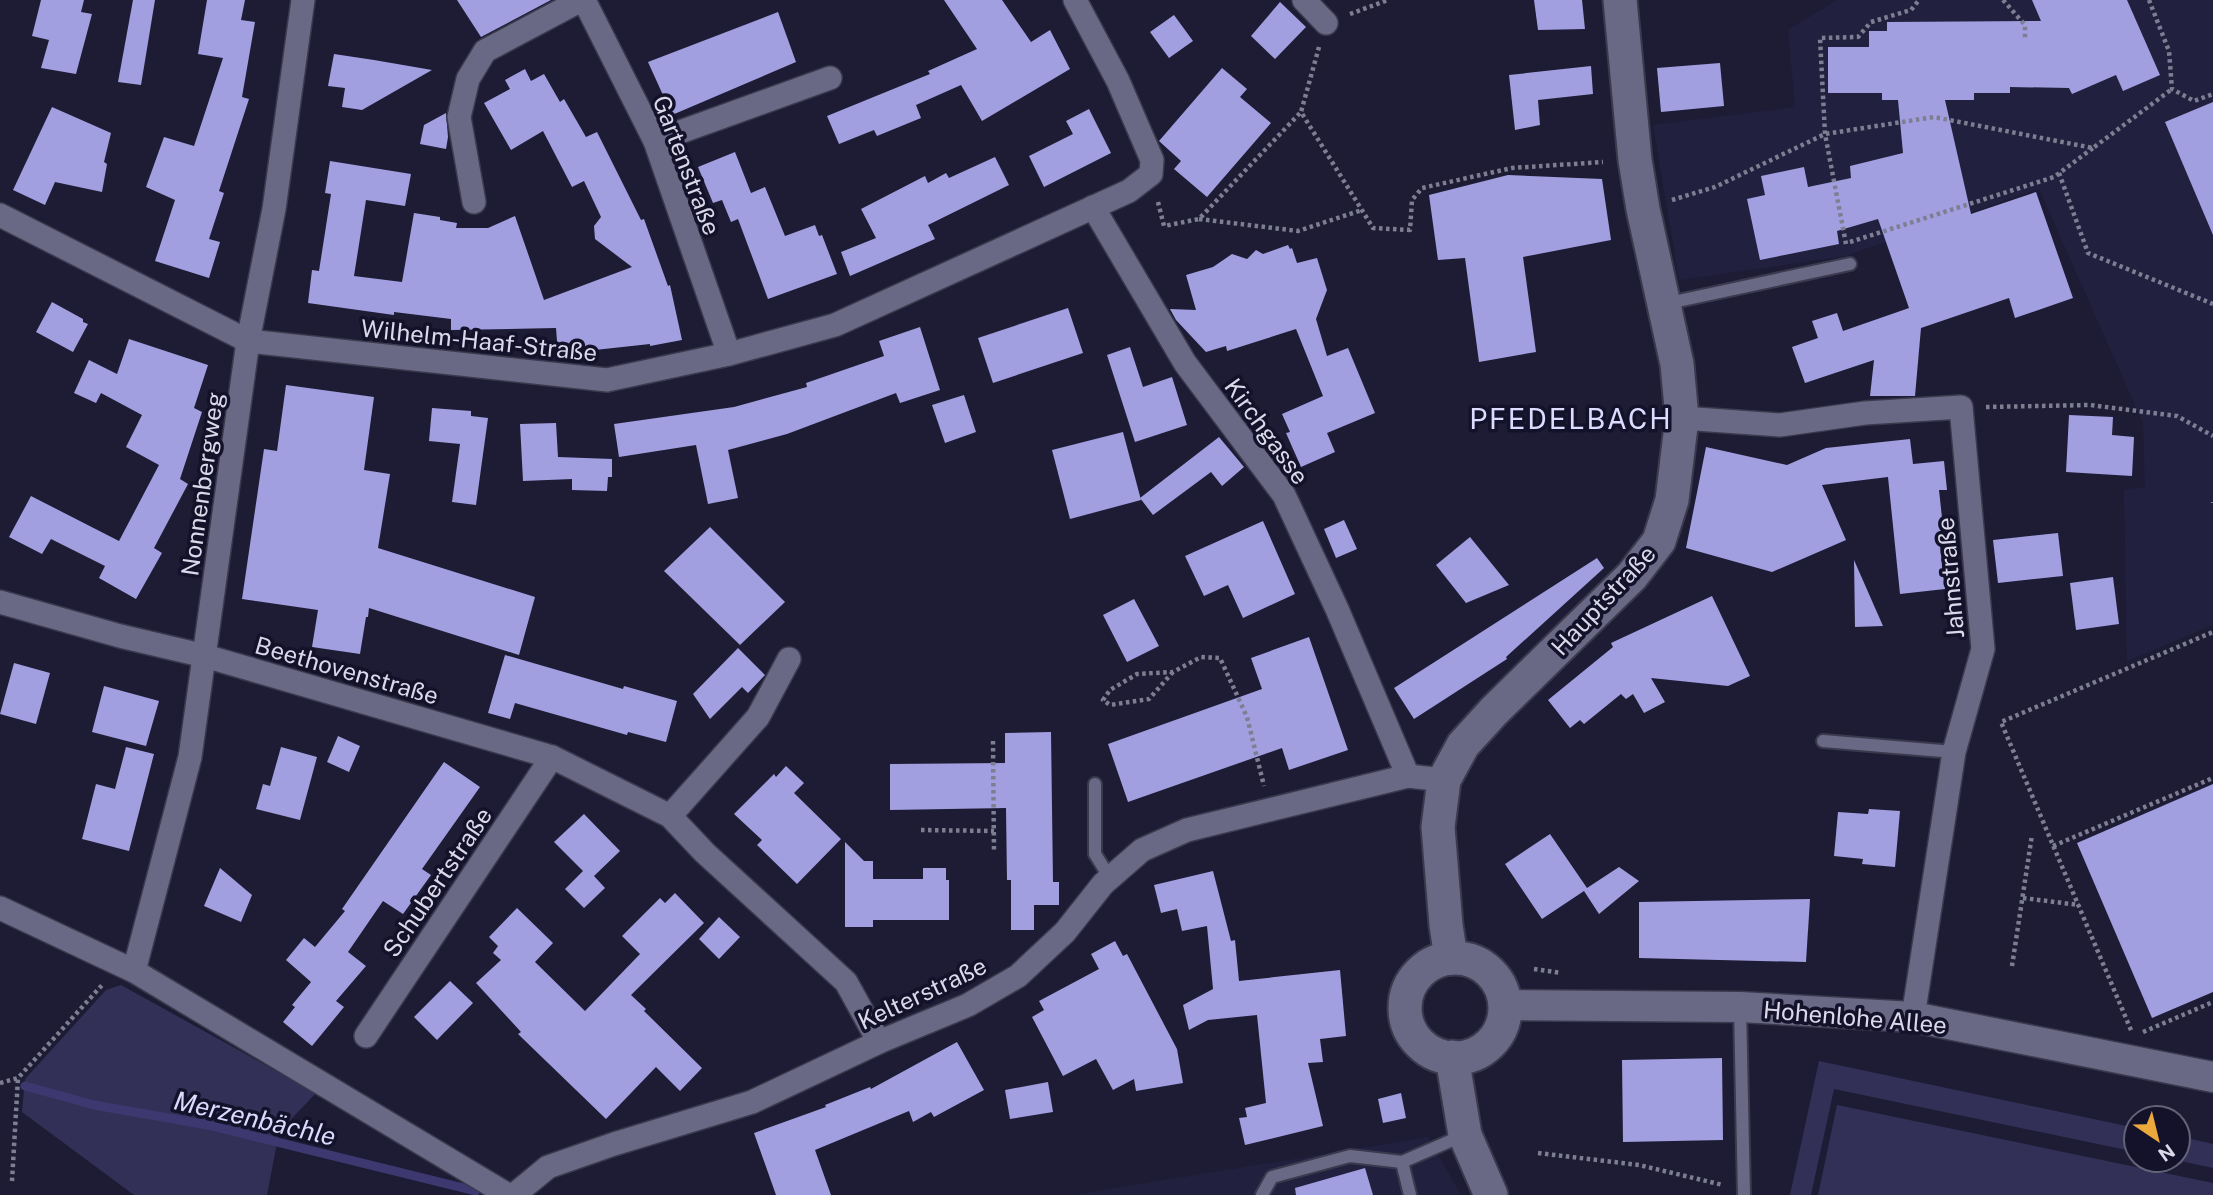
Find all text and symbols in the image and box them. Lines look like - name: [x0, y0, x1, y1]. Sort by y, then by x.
- street label: Gartenstraße: [648, 91, 726, 239]
- street label: Wilhelm-Haaf-Straße: [359, 314, 599, 366]
- street label: Kirchgasse: [1219, 373, 1315, 489]
- street label: Nonnenbergweg: [175, 390, 229, 578]
- district label: PFEDELBACH: [1469, 402, 1673, 435]
- street label: Jahnstraße: [1931, 516, 1969, 640]
- street label: Hauptstraße: [1545, 539, 1661, 661]
- street label: Beethovenstraße: [252, 630, 442, 710]
- street label: Schubertstraße: [377, 802, 497, 962]
- street label: Kelterstraße: [853, 951, 991, 1035]
- street label: Hohenlohe Allee: [1762, 995, 1948, 1039]
- water label: Merzenbächle: [171, 1084, 339, 1152]
- north arrow: [2122, 1104, 2192, 1174]
- text: N: [2154, 1140, 2179, 1166]

